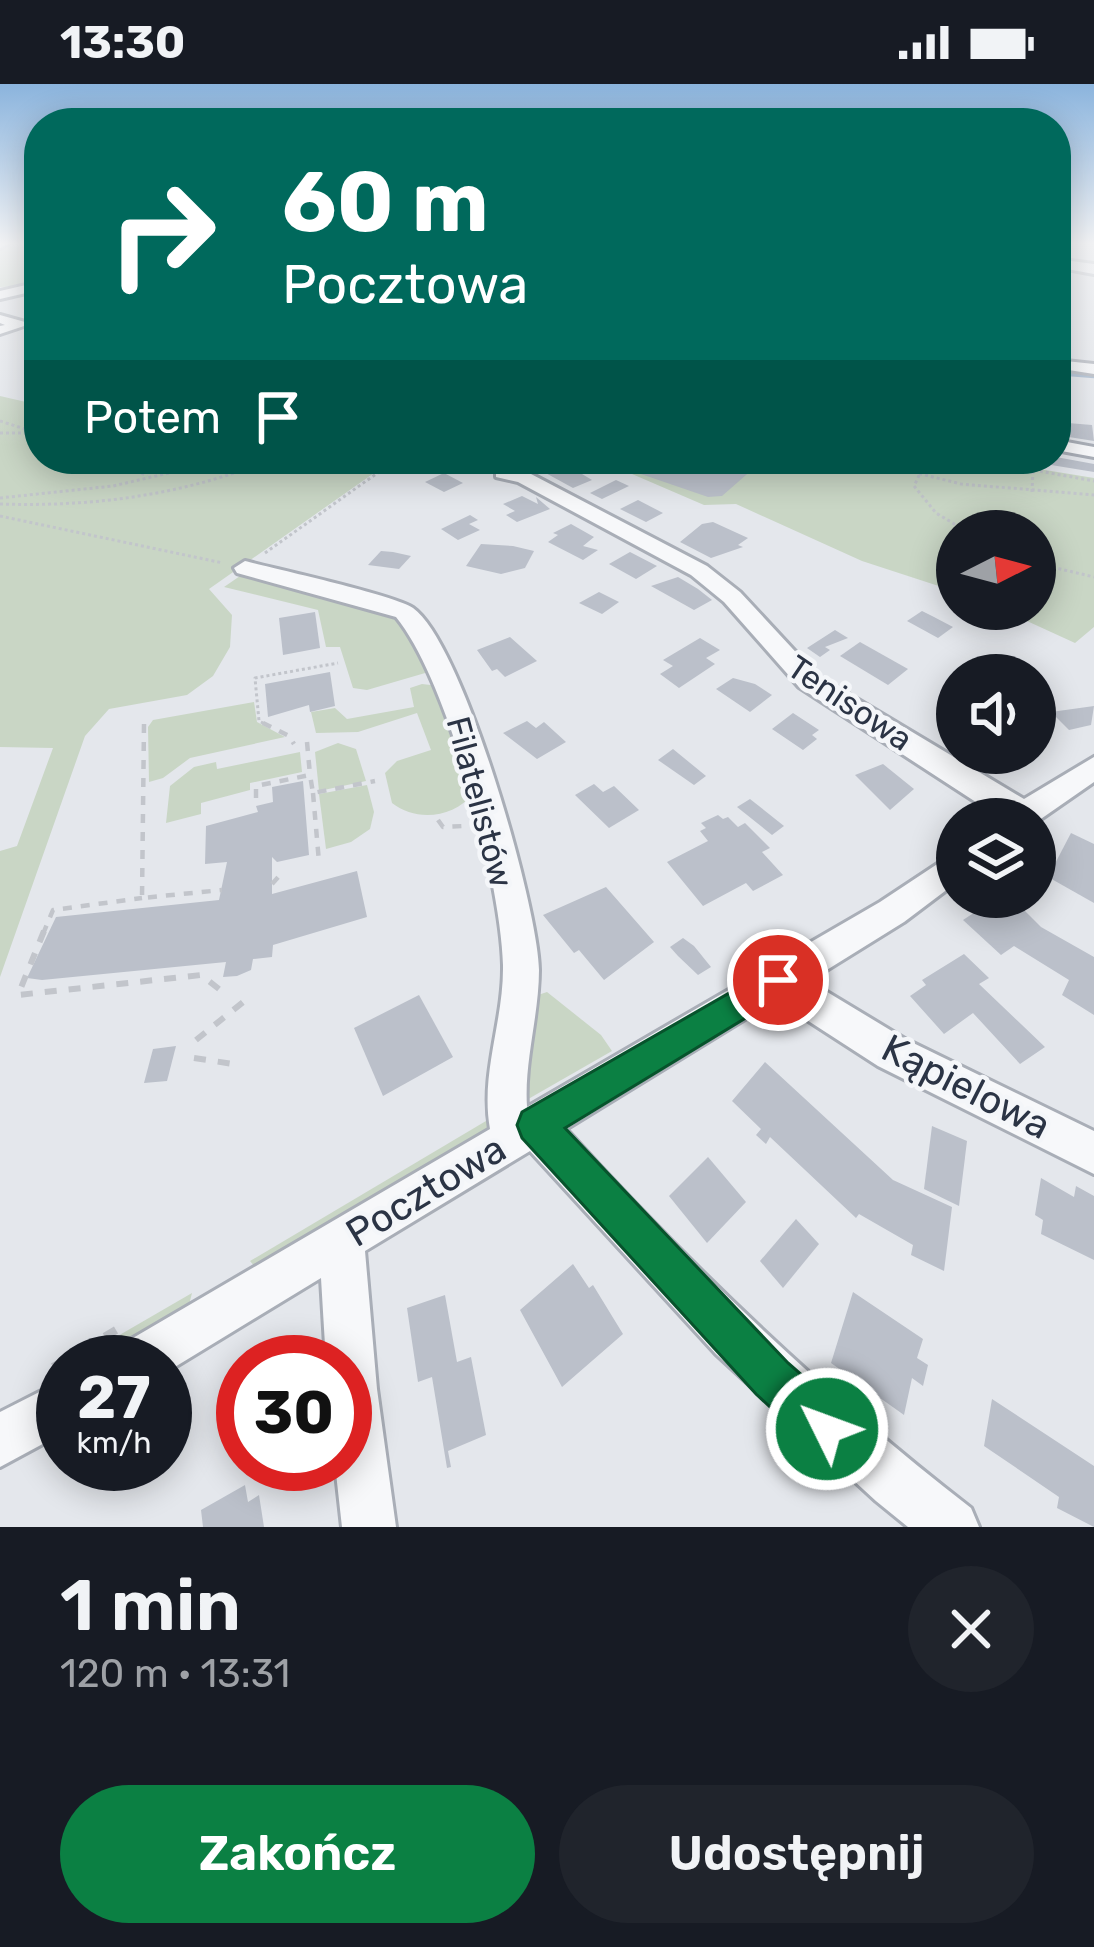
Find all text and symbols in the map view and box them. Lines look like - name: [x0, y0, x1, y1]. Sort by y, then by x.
- text: 13:30: [60, 16, 185, 69]
- text: 60 m: [282, 152, 489, 252]
- icon: right: [84, 156, 240, 312]
- text: Pocztowa: [282, 253, 528, 317]
- icon: arrive: [245, 384, 311, 450]
- text: Potem: [84, 391, 221, 444]
- north arrow: [936, 510, 1056, 630]
- map controls: [936, 510, 1056, 918]
- street label: Tenisowa: [780, 647, 920, 759]
- button: sound: [936, 654, 1056, 774]
- street label: Filatelistów: [438, 712, 522, 892]
- button: layers: [936, 798, 1056, 918]
- pin: [727, 929, 829, 1031]
- icon: arrive: [745, 947, 811, 1013]
- street label: Kąpielowa: [874, 1025, 1058, 1149]
- street label: Pocztowa: [338, 1125, 514, 1257]
- speed limit sign: 30: [216, 1335, 372, 1491]
- text: 27: [77, 1362, 151, 1433]
- position arrow: [764, 1366, 890, 1492]
- text: km/h: [77, 1425, 151, 1461]
- text: 1 min: [60, 1563, 241, 1648]
- button: close: [908, 1566, 1034, 1692]
- text: 120 m · 13:31: [60, 1651, 290, 1697]
- button: Zakończ: [60, 1785, 535, 1923]
- button: Udostępnij: [559, 1785, 1034, 1923]

